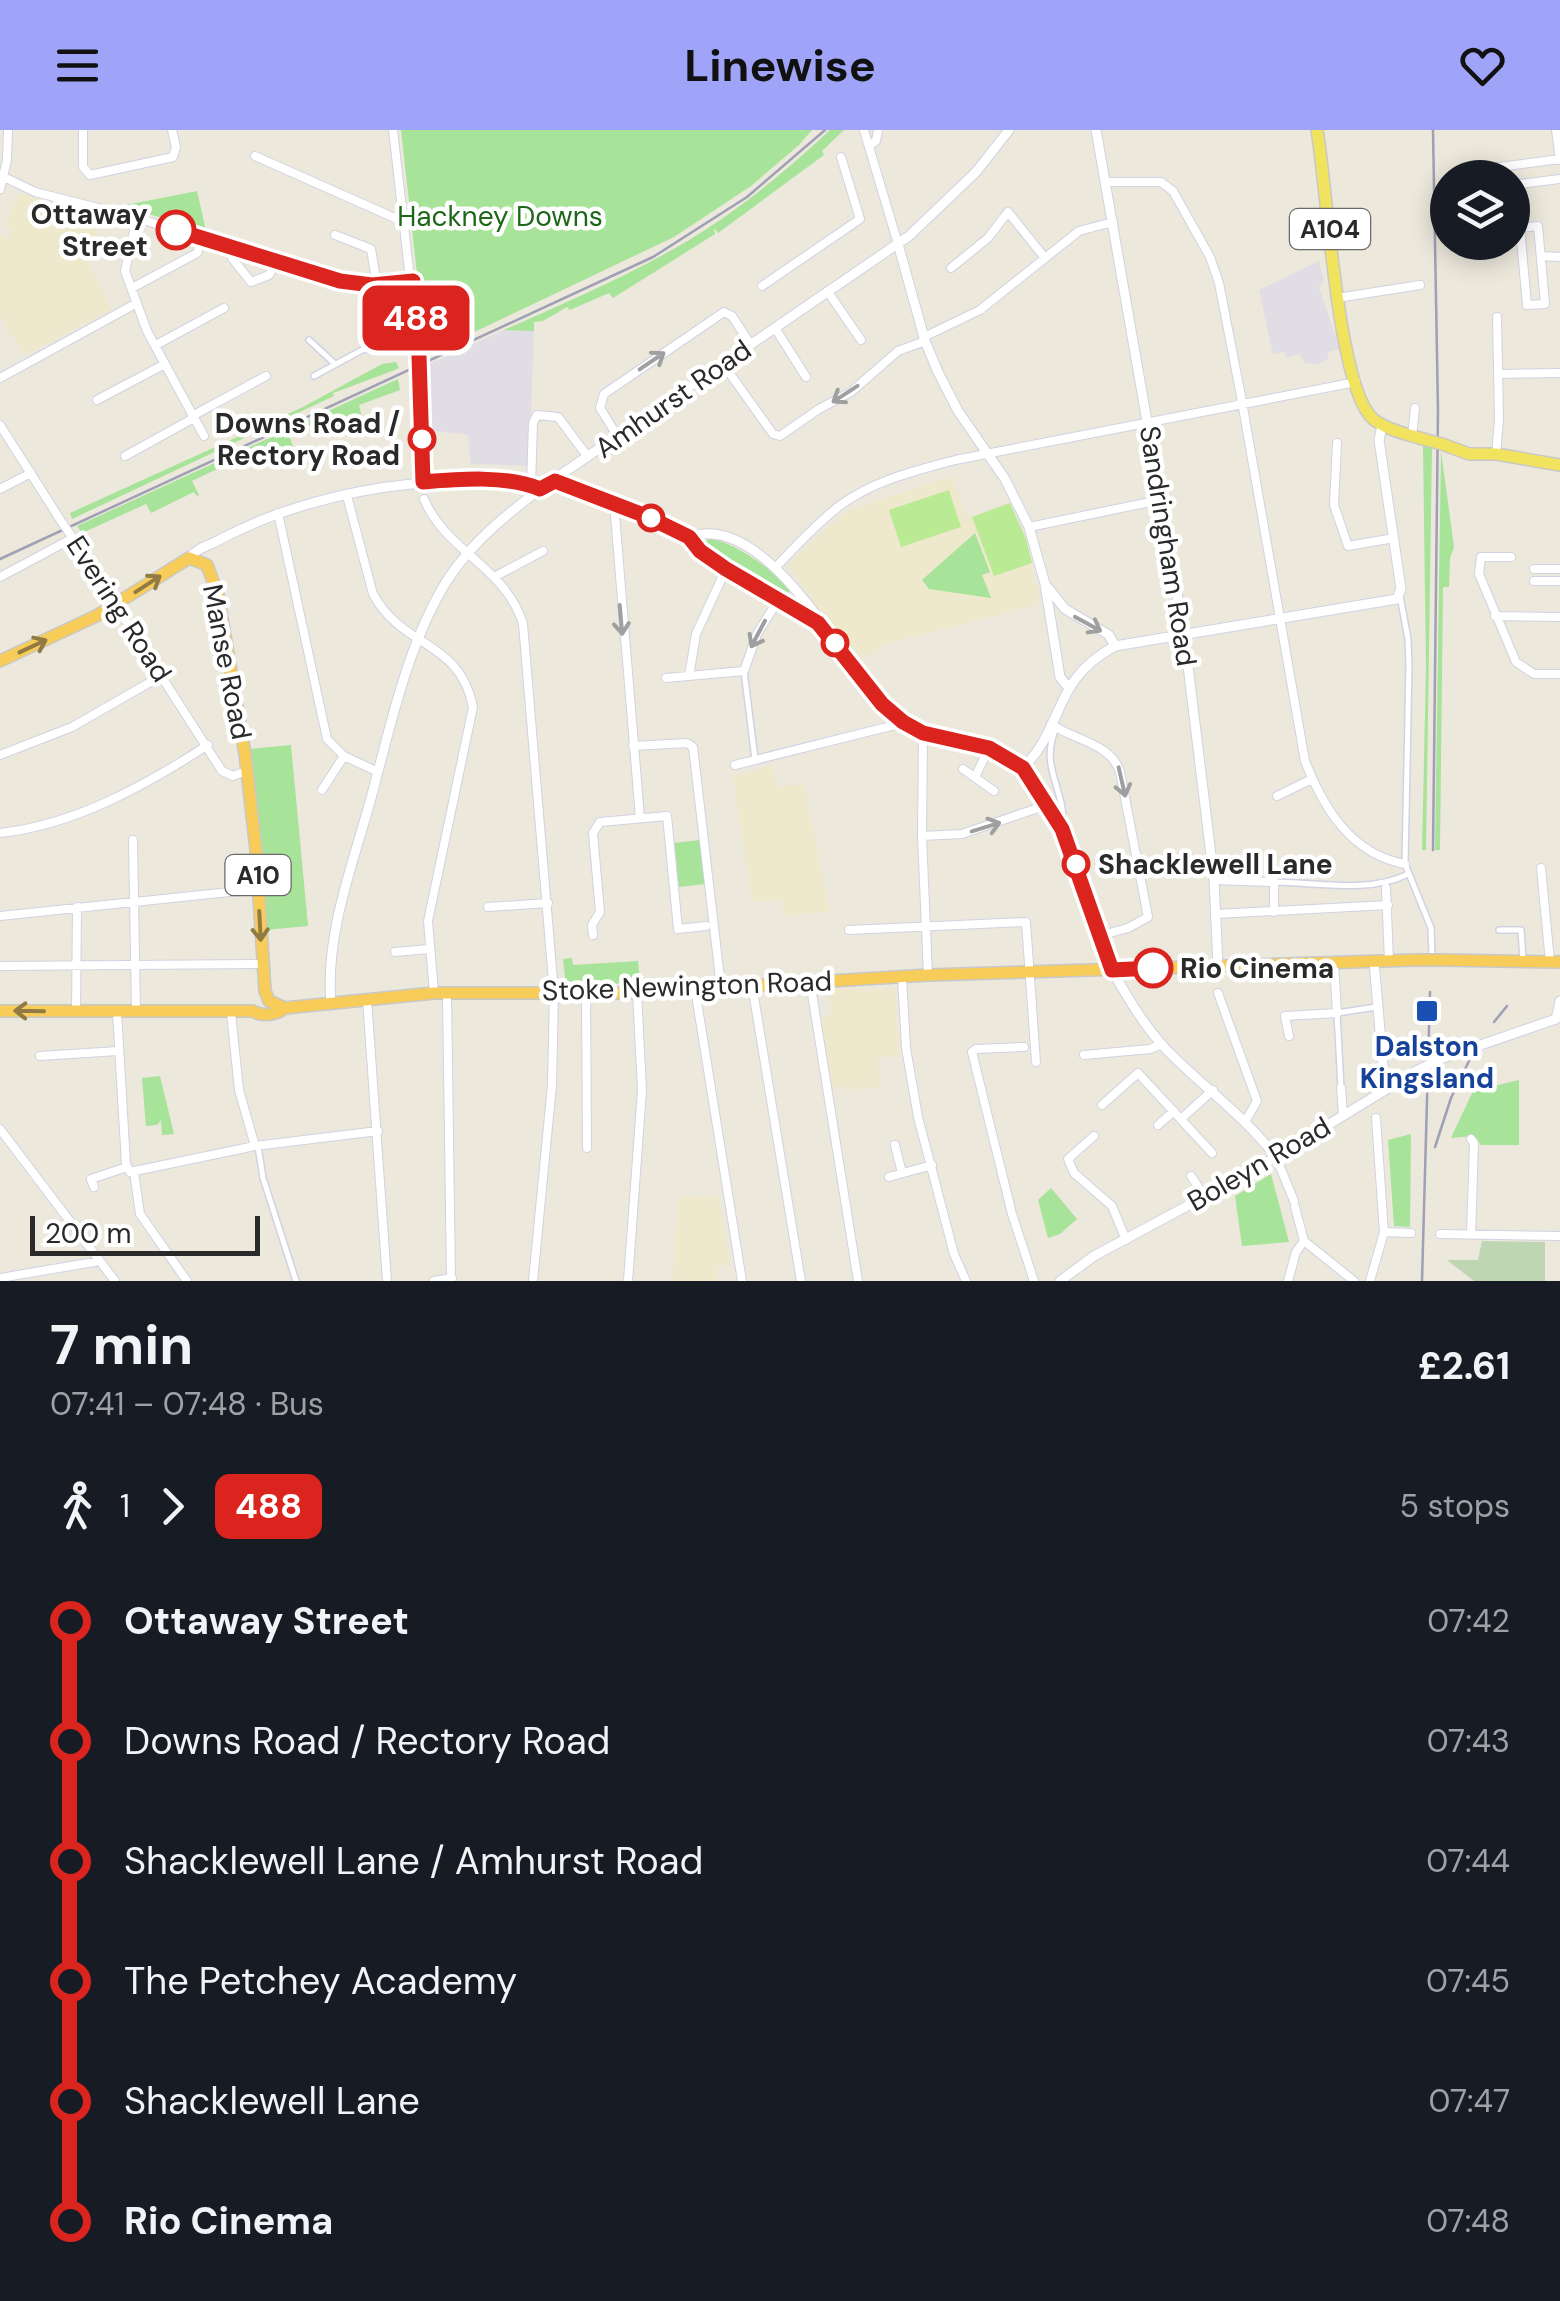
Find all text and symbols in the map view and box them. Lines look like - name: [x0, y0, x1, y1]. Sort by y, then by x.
- text: Linewise: [684, 36, 876, 95]
- icon: menu: [50, 38, 105, 93]
- icon: heart: [1455, 38, 1510, 93]
- map controls: [1430, 160, 1530, 260]
- button: layers: [1430, 160, 1530, 260]
- place label: Ottaway Street: [30, 196, 148, 265]
- park label: Hackney Downs: [397, 198, 603, 235]
- road number: A104: [1290, 209, 1370, 249]
- marker: Ottaway Street: [157, 211, 195, 249]
- line badge: 488: [358, 286, 474, 350]
- text: 488: [382, 295, 450, 341]
- street label: Amhurst Road: [587, 331, 759, 467]
- one-way arrow: [638, 351, 666, 372]
- one-way arrow: [831, 383, 859, 404]
- place label: Downs Road / Rectory Road: [215, 405, 400, 474]
- street label: Sandringham Road: [1131, 423, 1205, 669]
- marker: Downs Road / Rectory Road: [409, 426, 435, 452]
- unlabelled marker: [638, 505, 664, 531]
- street label: Evering Road: [58, 529, 180, 689]
- one-way arrow: [133, 573, 161, 594]
- street label: Manse Road: [194, 581, 260, 743]
- one-way arrow: [612, 603, 631, 635]
- one-way arrow: [1072, 614, 1102, 634]
- one-way arrow: [748, 618, 767, 648]
- unlabelled marker: [822, 630, 848, 656]
- one-way arrow: [17, 636, 48, 654]
- one-way arrow: [1114, 765, 1132, 797]
- one-way arrow: [970, 817, 1001, 835]
- place label: Shacklewell Lane: [1098, 846, 1333, 883]
- marker: Shacklewell Lane: [1063, 851, 1089, 877]
- road number: A10: [226, 855, 290, 895]
- one-way arrow: [251, 910, 270, 942]
- marker: Rio Cinema: [1134, 949, 1172, 987]
- place label: Rio Cinema: [1180, 950, 1334, 987]
- street label: Stoke Newington Road: [541, 962, 833, 1010]
- marker: Dalston Kingsland: [1414, 998, 1440, 1024]
- one-way arrow: [13, 1002, 45, 1021]
- place label: Dalston Kingsland: [1360, 1028, 1494, 1097]
- street label: Boleyn Road: [1181, 1108, 1337, 1220]
- scale bar: [30, 1211, 260, 1256]
- text: 200 m: [45, 1215, 132, 1252]
- text: 7 min: [50, 1309, 193, 1381]
- text: £2.61: [1418, 1341, 1510, 1391]
- text: 07:41 – 07:48 · Bus: [50, 1383, 324, 1425]
- icon: walk: [50, 1479, 105, 1534]
- icon: forward: [145, 1479, 200, 1534]
- text: 488: [235, 1483, 302, 1529]
- text: 1: [120, 1485, 130, 1527]
- text: 5 stops: [1399, 1485, 1510, 1527]
- text: Ottaway Street: [124, 1596, 409, 1646]
- text: 07:42: [1427, 1600, 1510, 1642]
- text: Downs Road / Rectory Road: [124, 1716, 610, 1766]
- text: 07:43: [1427, 1720, 1510, 1762]
- text: Shacklewell Lane / Amhurst Road: [124, 1836, 703, 1886]
- text: 07:44: [1426, 1840, 1510, 1882]
- text: The Petchey Academy: [124, 1956, 517, 2006]
- text: 07:45: [1426, 1960, 1510, 2002]
- text: Shacklewell Lane: [124, 2076, 420, 2126]
- text: 07:47: [1428, 2080, 1510, 2122]
- text: Rio Cinema: [124, 2196, 333, 2246]
- text: 07:48: [1426, 2200, 1510, 2242]

